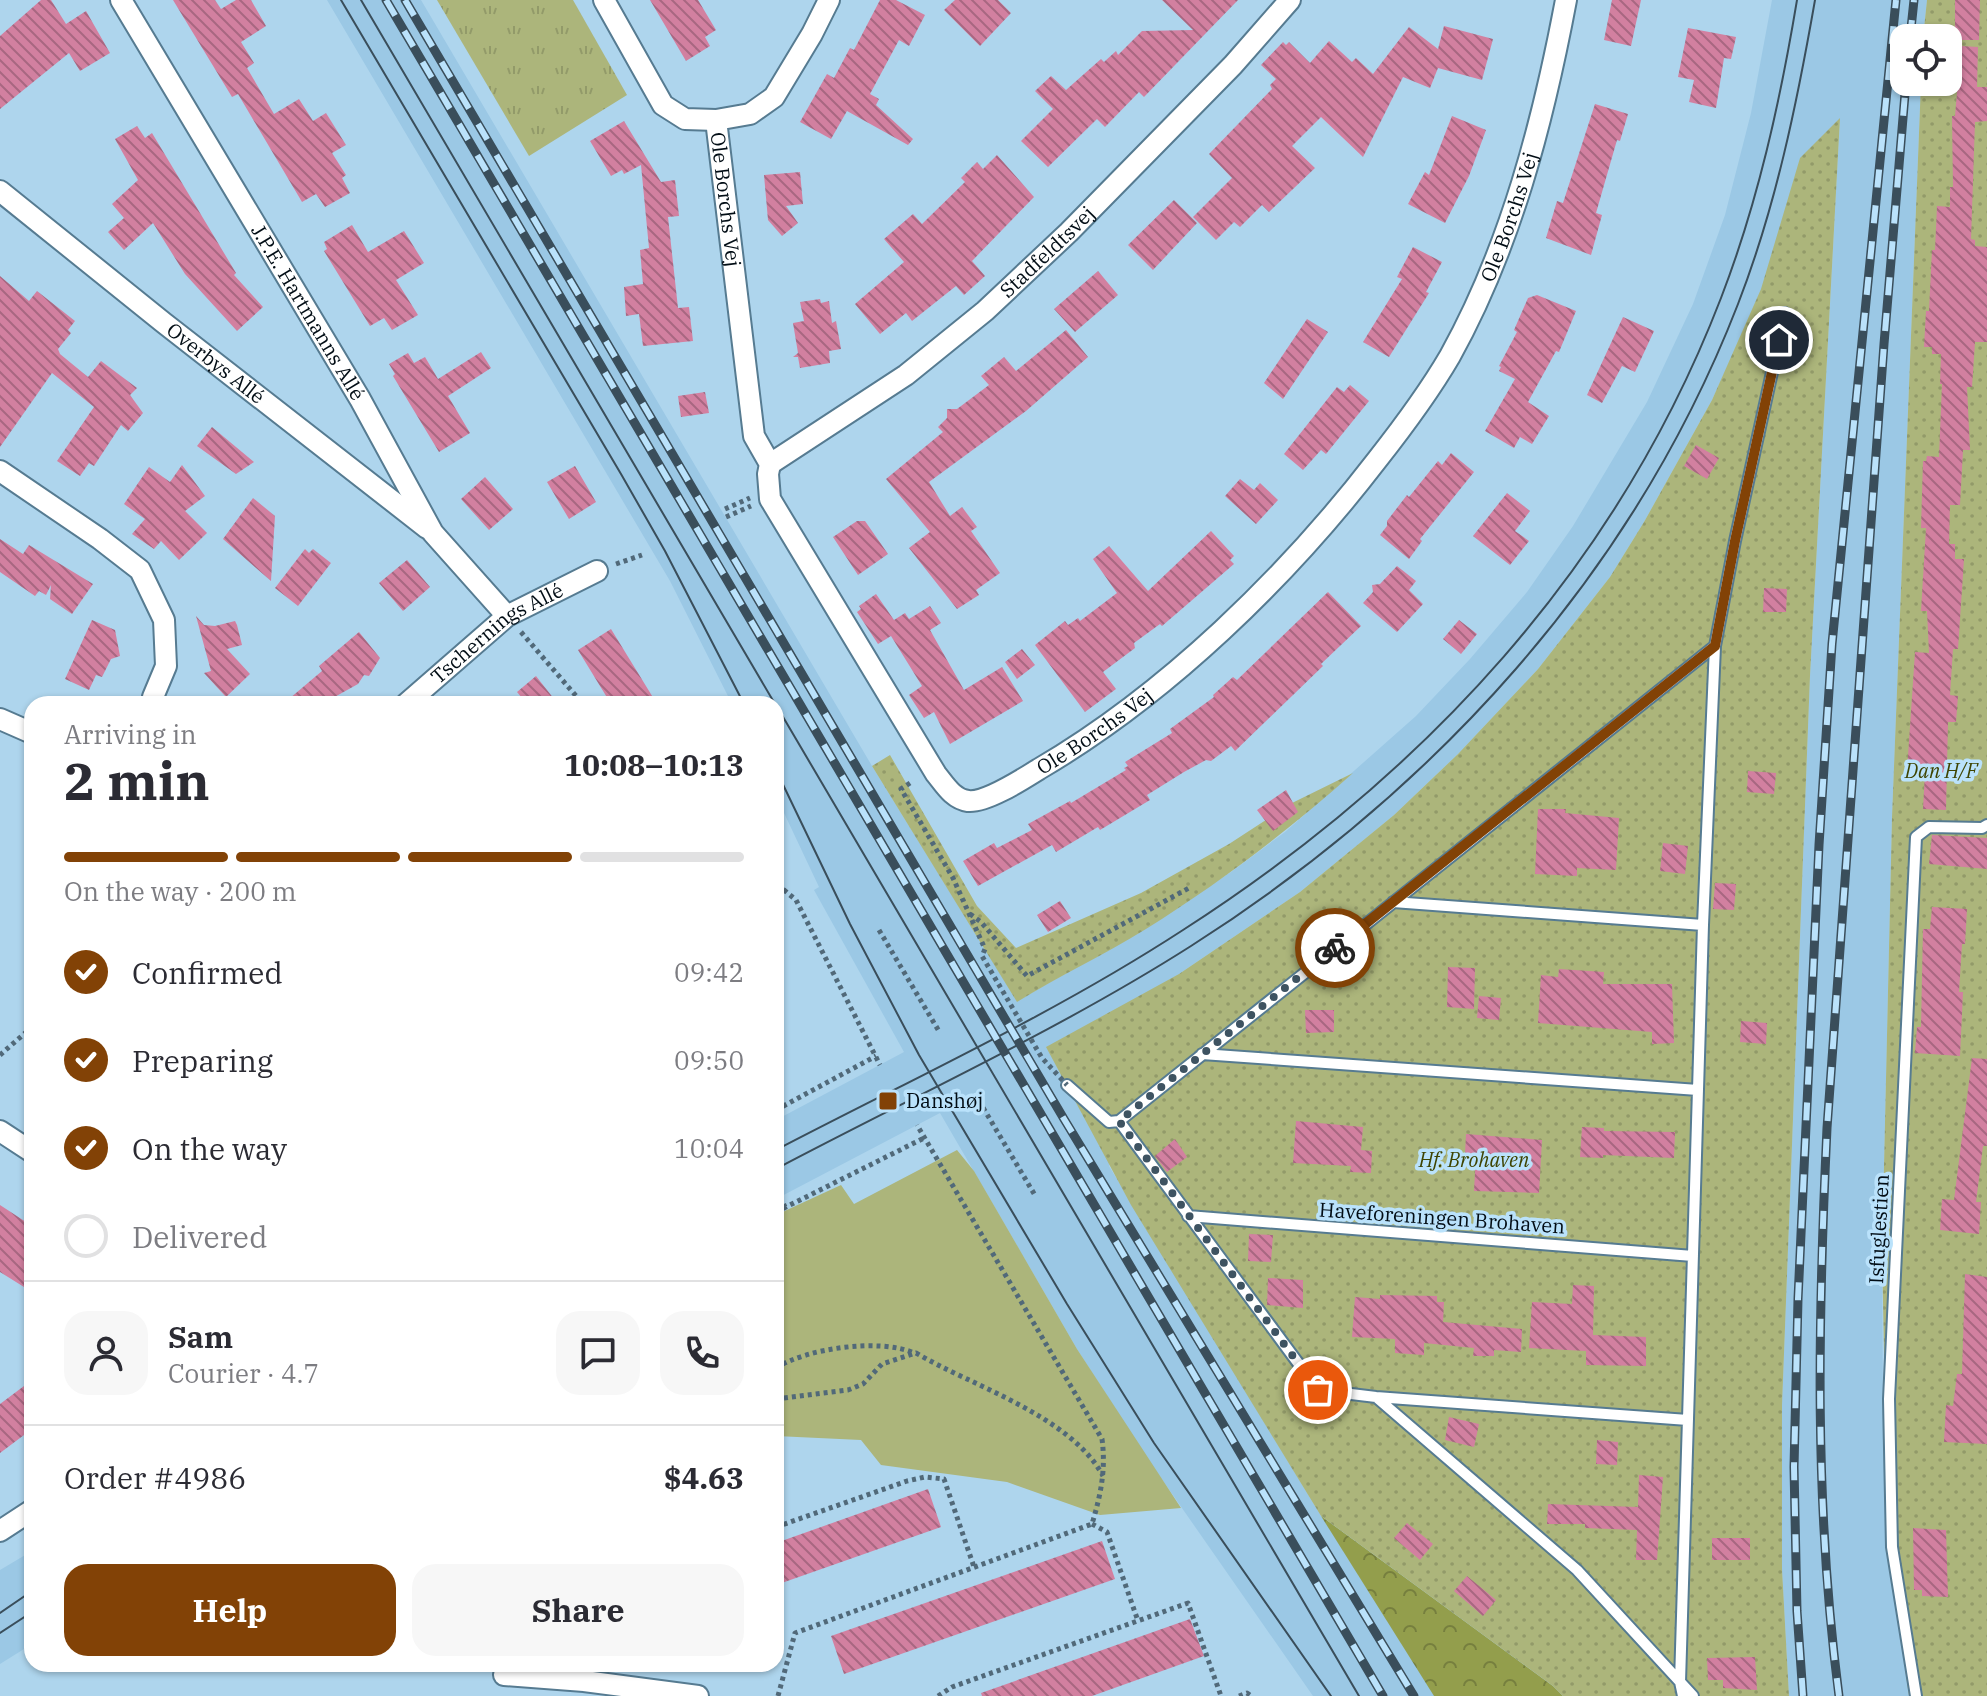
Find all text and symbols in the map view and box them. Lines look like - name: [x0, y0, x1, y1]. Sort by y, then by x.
- map controls: [1890, 24, 1962, 96]
- button: locate: [1890, 24, 1962, 96]
- street label: Ole Borchs Vej: [705, 131, 748, 268]
- street label: Ole Borchs Vej: [1474, 149, 1543, 286]
- street label: Stadfeldtsvej: [994, 200, 1100, 303]
- street label: J.P.E. Hartmanns Allé: [245, 219, 372, 405]
- pin: [1745, 306, 1813, 374]
- street label: Overbys Allé: [161, 316, 271, 410]
- icon: home: [1757, 318, 1801, 362]
- street label: Tschernings Allé: [425, 576, 567, 690]
- street label: Ole Borchs Vej: [1031, 682, 1158, 780]
- text: Arriving in: [64, 717, 197, 751]
- text: 10:08–10:13: [564, 745, 744, 784]
- text: 2 min: [64, 747, 210, 814]
- park label: Dan H/F: [1904, 757, 1979, 784]
- text: On the way · 200 m: [64, 874, 297, 908]
- courier: [1295, 908, 1375, 988]
- icon: bike: [1313, 926, 1357, 970]
- icon: check: [64, 950, 108, 994]
- text: Confirmed: [132, 953, 283, 992]
- text: 09:42: [674, 955, 744, 989]
- icon: check: [64, 1038, 108, 1082]
- text: Preparing: [132, 1041, 273, 1080]
- text: 09:50: [674, 1043, 744, 1077]
- place label: Danshøj: [906, 1087, 983, 1114]
- marker: Danshøj: [877, 1090, 899, 1112]
- icon: check: [64, 1126, 108, 1170]
- text: On the way: [132, 1129, 287, 1168]
- text: 10:04: [674, 1131, 744, 1165]
- park label: Hf. Brohaven: [1418, 1146, 1530, 1173]
- street label: Isfuglestien: [1862, 1173, 1895, 1285]
- street label: Haveforeningen Brohaven: [1318, 1195, 1566, 1240]
- text: Delivered: [132, 1217, 267, 1256]
- button: person: [64, 1311, 148, 1395]
- button: chat: [556, 1311, 640, 1395]
- button: phone: [660, 1311, 744, 1395]
- text: Sam: [168, 1317, 233, 1356]
- text: Courier · 4.7: [168, 1356, 319, 1390]
- pin: [1284, 1356, 1352, 1424]
- icon: bag: [1296, 1368, 1340, 1412]
- text: Order #4986: [64, 1458, 246, 1497]
- text: $4.63: [664, 1458, 744, 1497]
- button: Help: [64, 1564, 396, 1656]
- button: Share: [412, 1564, 744, 1656]

